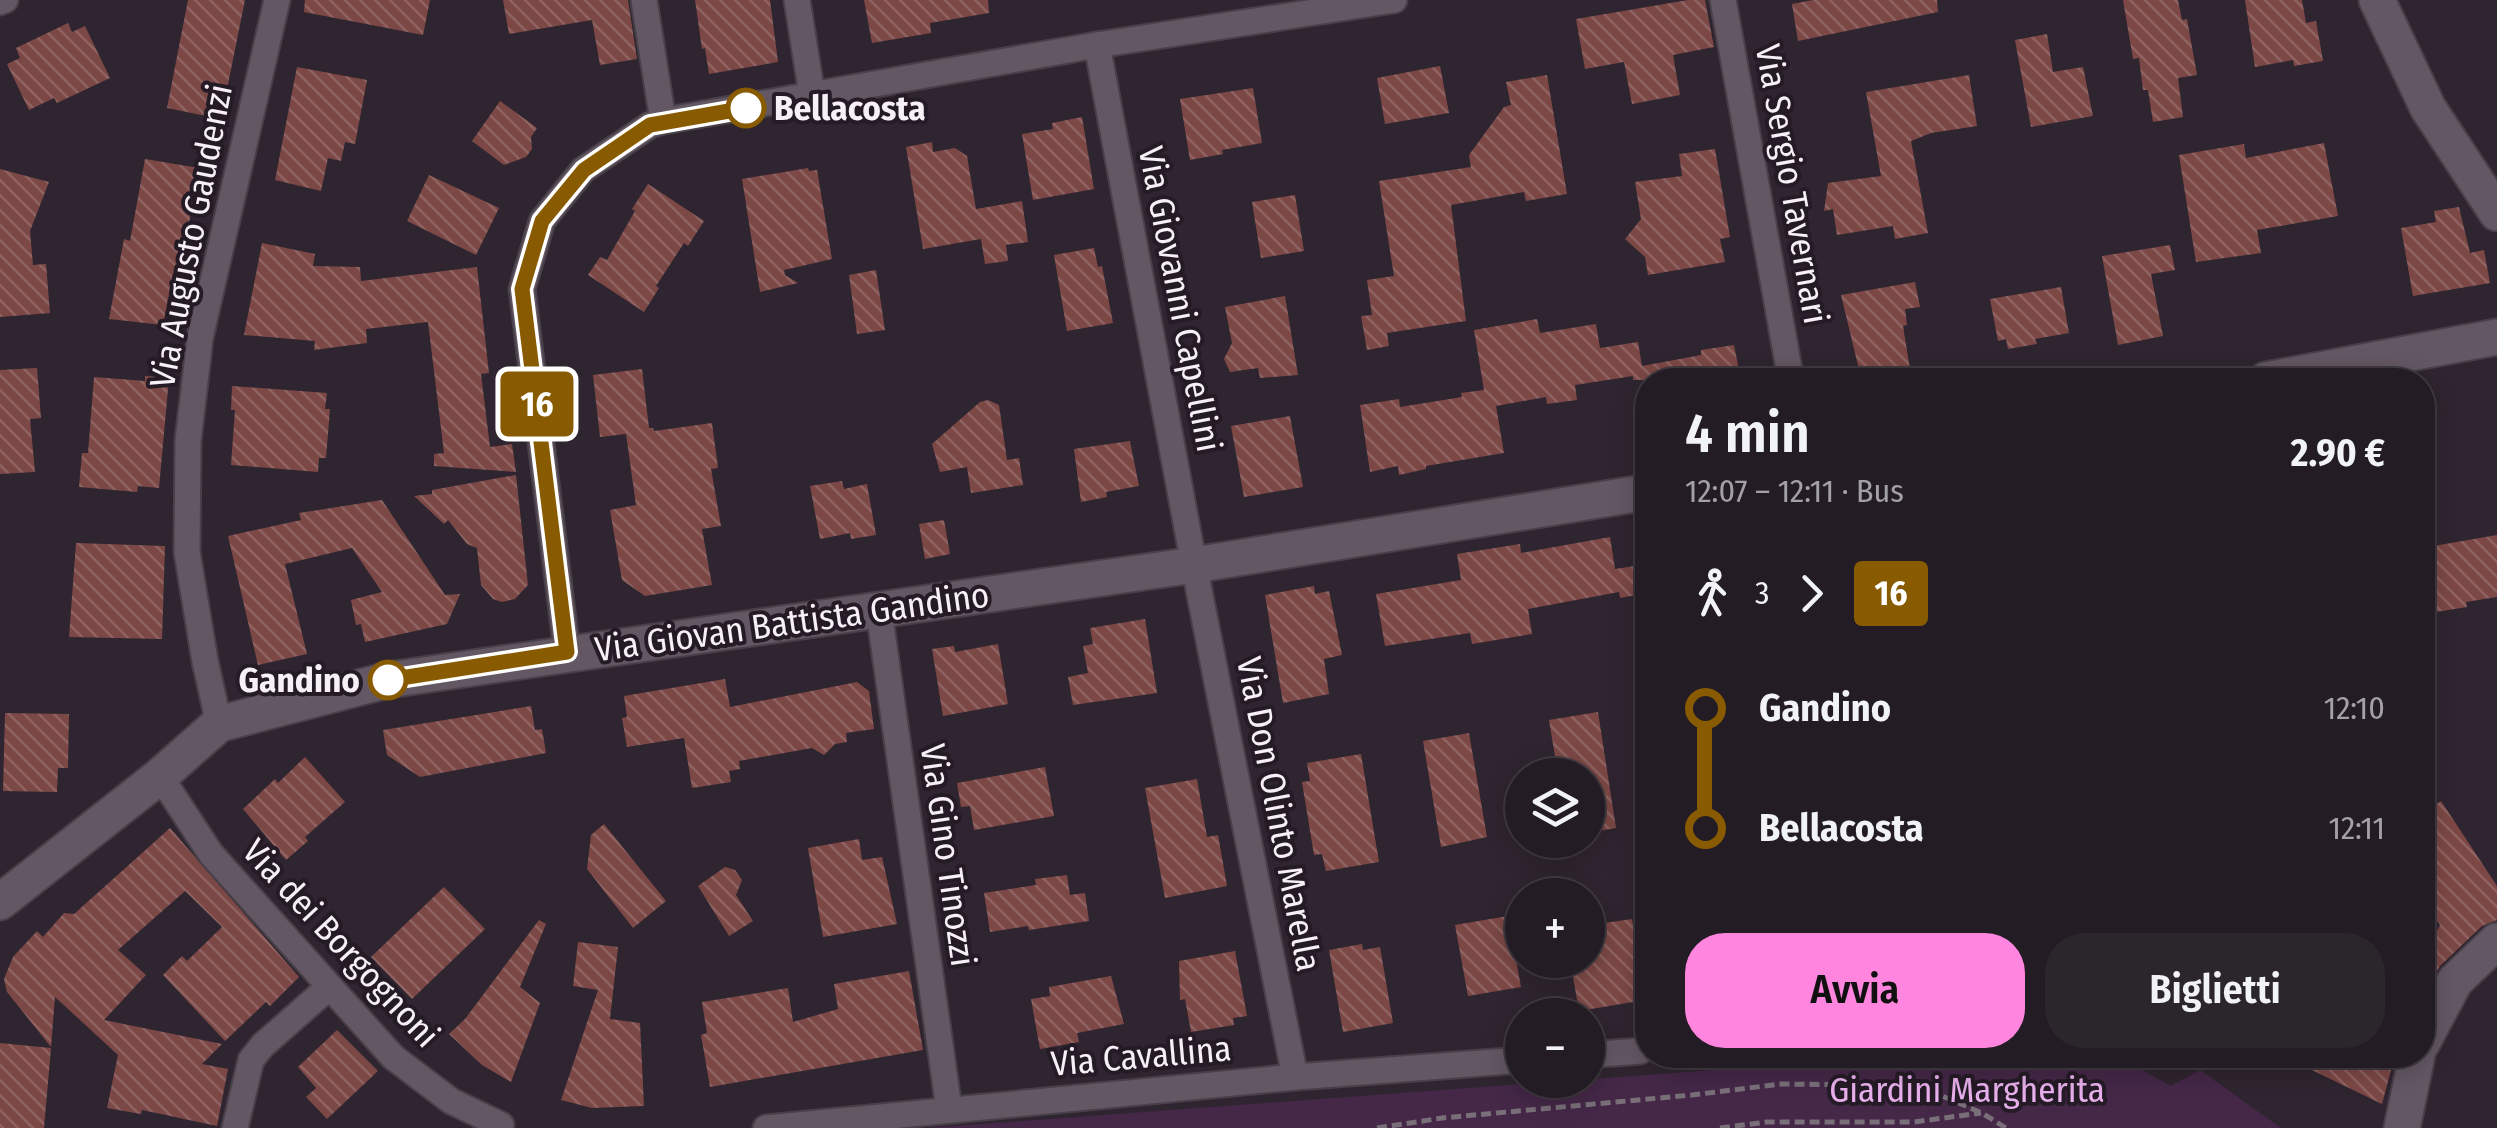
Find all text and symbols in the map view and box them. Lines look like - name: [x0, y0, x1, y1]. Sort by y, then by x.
- street label: Via Sergio Tavernari: [1747, 41, 1837, 327]
- street label: Via Augusto Gaudenzi: [141, 81, 241, 391]
- place label: Bellacosta: [774, 87, 926, 129]
- marker: Bellacosta: [727, 89, 765, 127]
- street label: Via Giovanni Capellini: [1130, 143, 1230, 455]
- line badge: 16: [492, 372, 582, 436]
- text: 16: [520, 383, 554, 425]
- text: 4 min: [1685, 401, 1810, 467]
- text: 2.90 €: [2291, 430, 2385, 476]
- text: 12:07 – 12:11 · Bus: [1685, 472, 1904, 510]
- icon: walk: [1685, 566, 1740, 621]
- icon: forward: [1784, 566, 1839, 621]
- text: 16: [1874, 572, 1908, 614]
- street label: Via Giovan Battista Gandino: [592, 574, 992, 670]
- text: 3: [1755, 574, 1769, 612]
- street label: Via Don Olinto Marella: [1228, 653, 1330, 975]
- place label: Gandino: [238, 659, 360, 701]
- marker: Gandino: [369, 661, 407, 699]
- text: Gandino: [1759, 685, 1891, 731]
- text: 12:10: [2324, 689, 2385, 727]
- street label: Via Gino Tinozzi: [912, 741, 984, 969]
- map controls: [1505, 758, 1605, 1098]
- button: layers: [1505, 758, 1605, 858]
- text: Bellacosta: [1759, 805, 1924, 851]
- text: 12:11: [2328, 809, 2385, 847]
- street label: Via dei Borgognoni: [234, 830, 448, 1056]
- button: +: [1505, 878, 1605, 978]
- button: Avvia: [1685, 933, 2025, 1048]
- button: Biglietti: [2045, 933, 2385, 1048]
- button: −: [1505, 998, 1605, 1098]
- street label: Via Cavallina: [1049, 1027, 1233, 1085]
- park label: Giardini Margherita: [1829, 1069, 2105, 1111]

